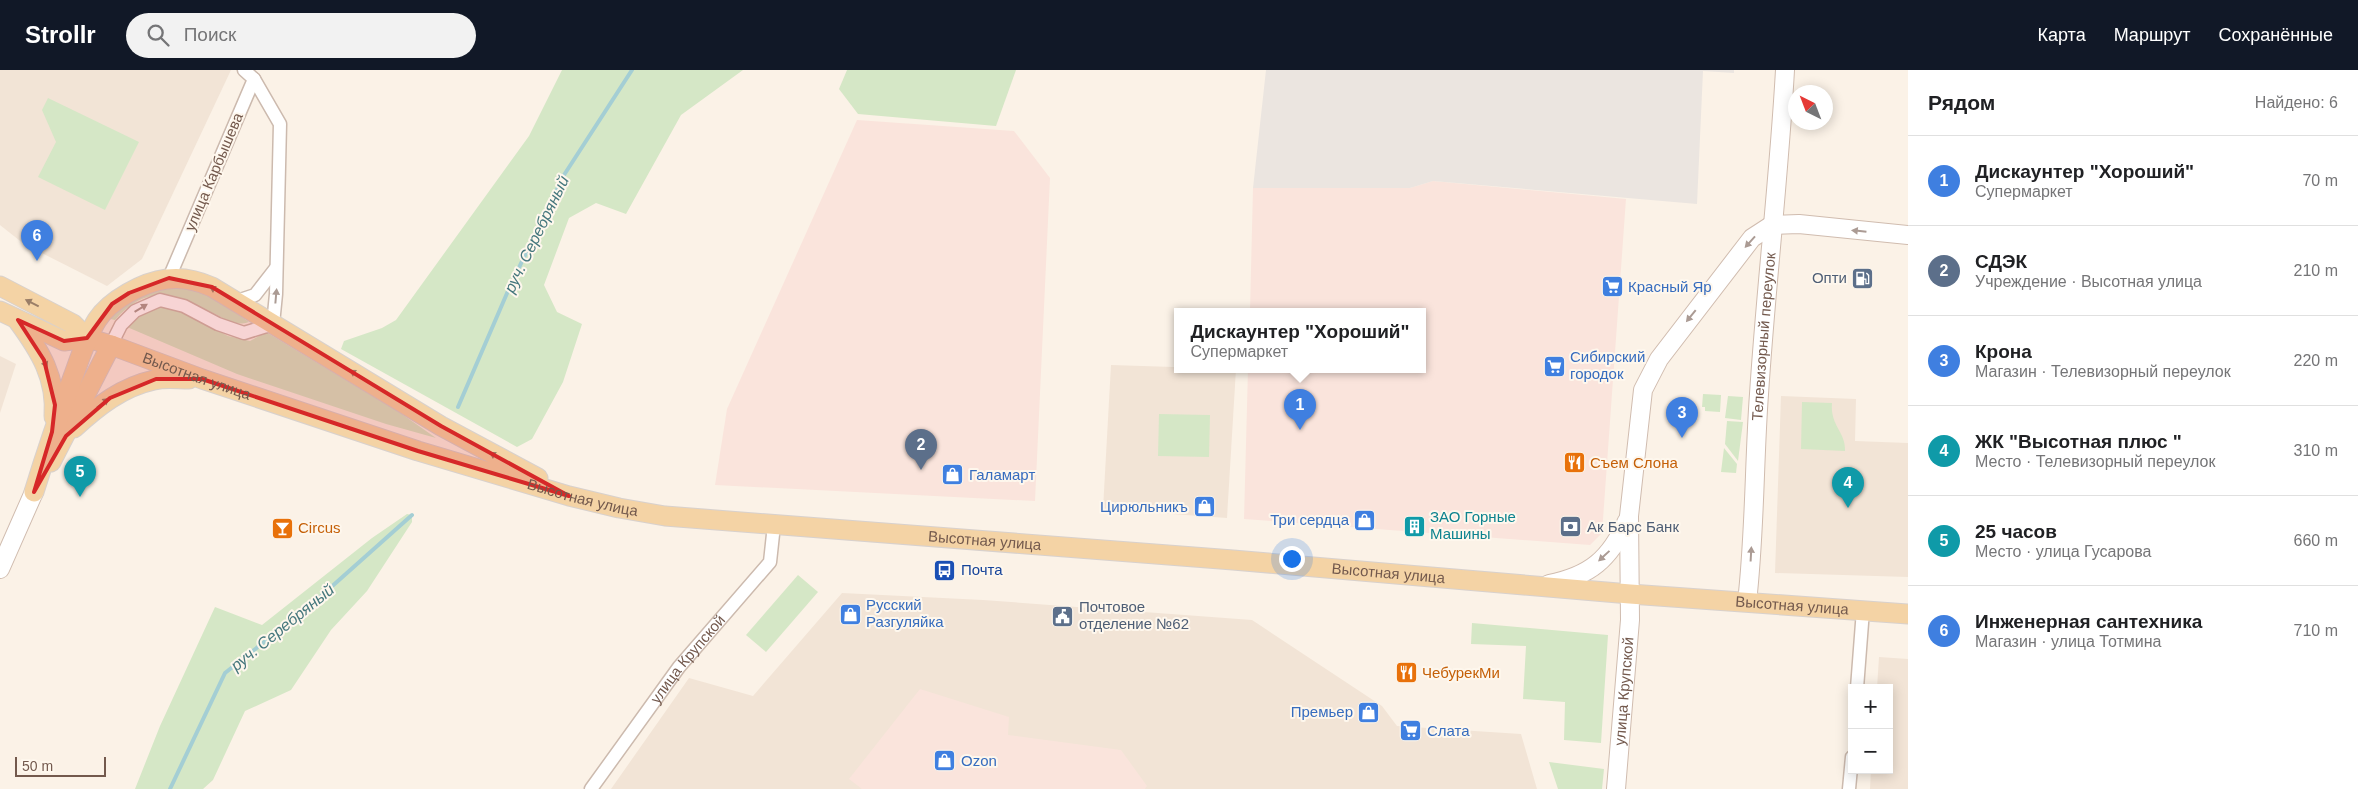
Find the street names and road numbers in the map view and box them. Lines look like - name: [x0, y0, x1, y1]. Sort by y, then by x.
- street label: улица Карбышева: [181, 110, 246, 233]
- street label: Телевизорный переулок: [1748, 251, 1779, 421]
- street label: Высотная улица: [140, 349, 254, 403]
- street label: Высотная улица: [525, 475, 640, 519]
- street label: Высотная улица: [927, 527, 1043, 553]
- street label: Высотная улица: [1331, 559, 1446, 586]
- street label: Высотная улица: [1735, 593, 1850, 618]
- street label: улица Крупской: [647, 611, 728, 706]
- street label: улица Крупской: [1611, 636, 1637, 746]

